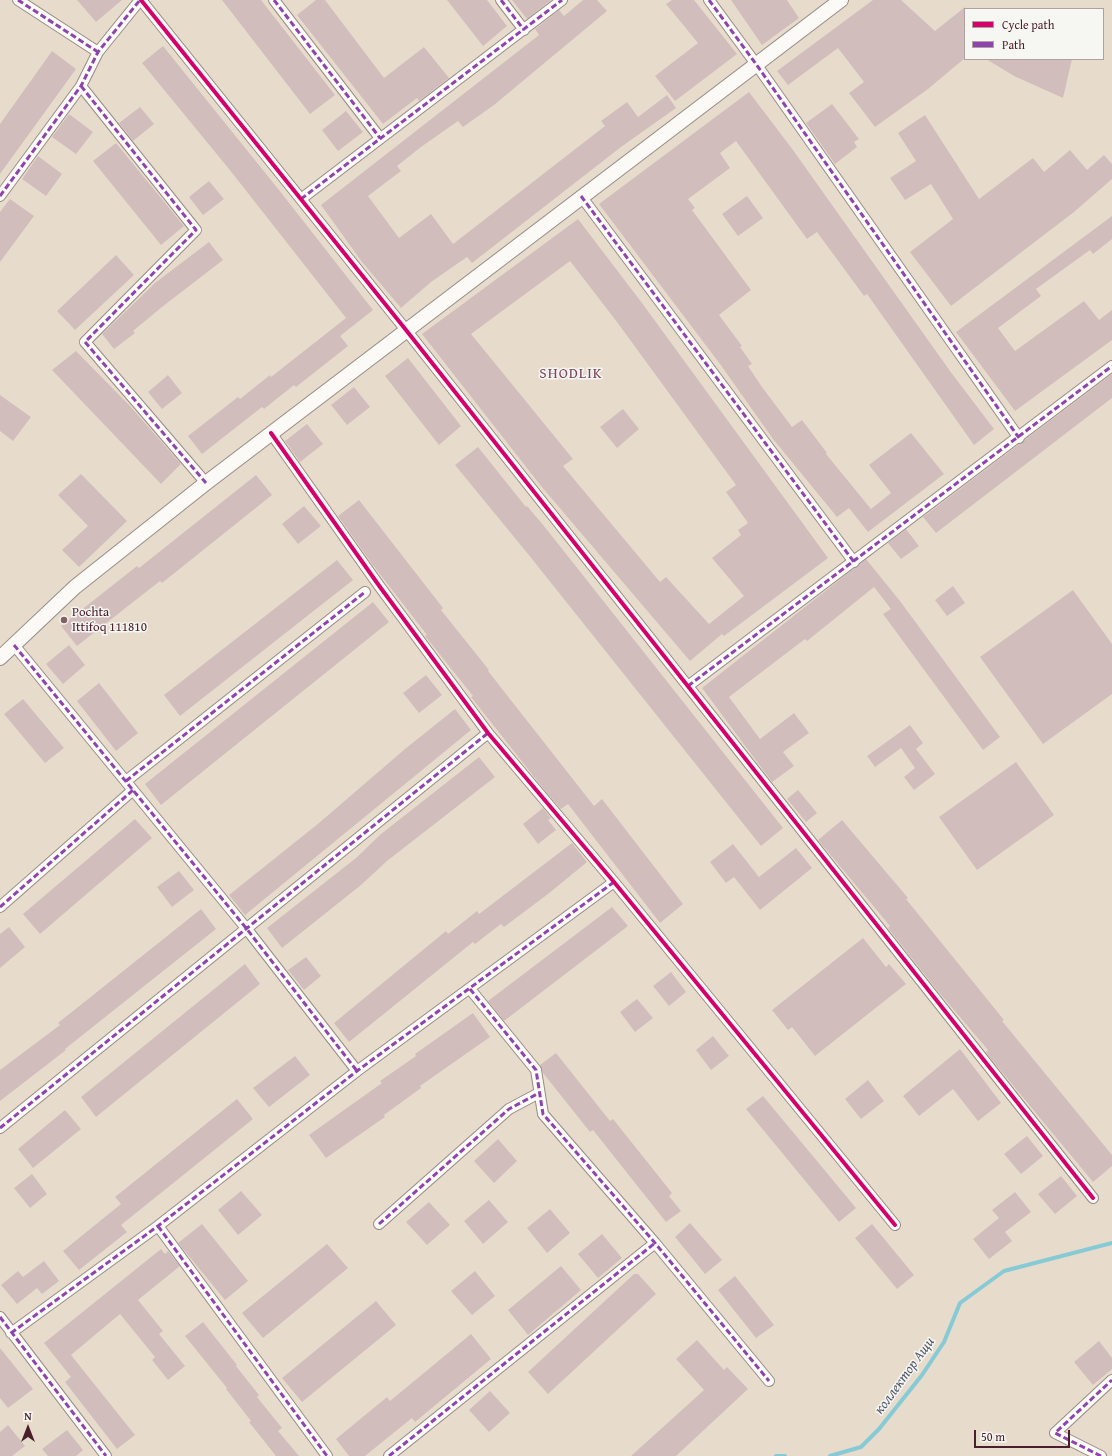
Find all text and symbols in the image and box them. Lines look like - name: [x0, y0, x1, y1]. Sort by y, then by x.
- legend: [964, 8, 1104, 60]
- text: Cycle path: [1002, 16, 1054, 33]
- text: Path: [1002, 36, 1025, 53]
- district label: SHODLIK: [539, 365, 603, 383]
- place label: Pochta Ittifoq 111810: [72, 605, 147, 636]
- marker: Pochta Ittifoq 111810: [59, 615, 69, 625]
- water label: коллектор Ащи: [871, 1334, 939, 1418]
- north arrow: [8, 1408, 48, 1448]
- text: N: [24, 1408, 32, 1424]
- scale bar: [976, 1422, 1072, 1448]
- text: 50 m: [981, 1428, 1005, 1445]

